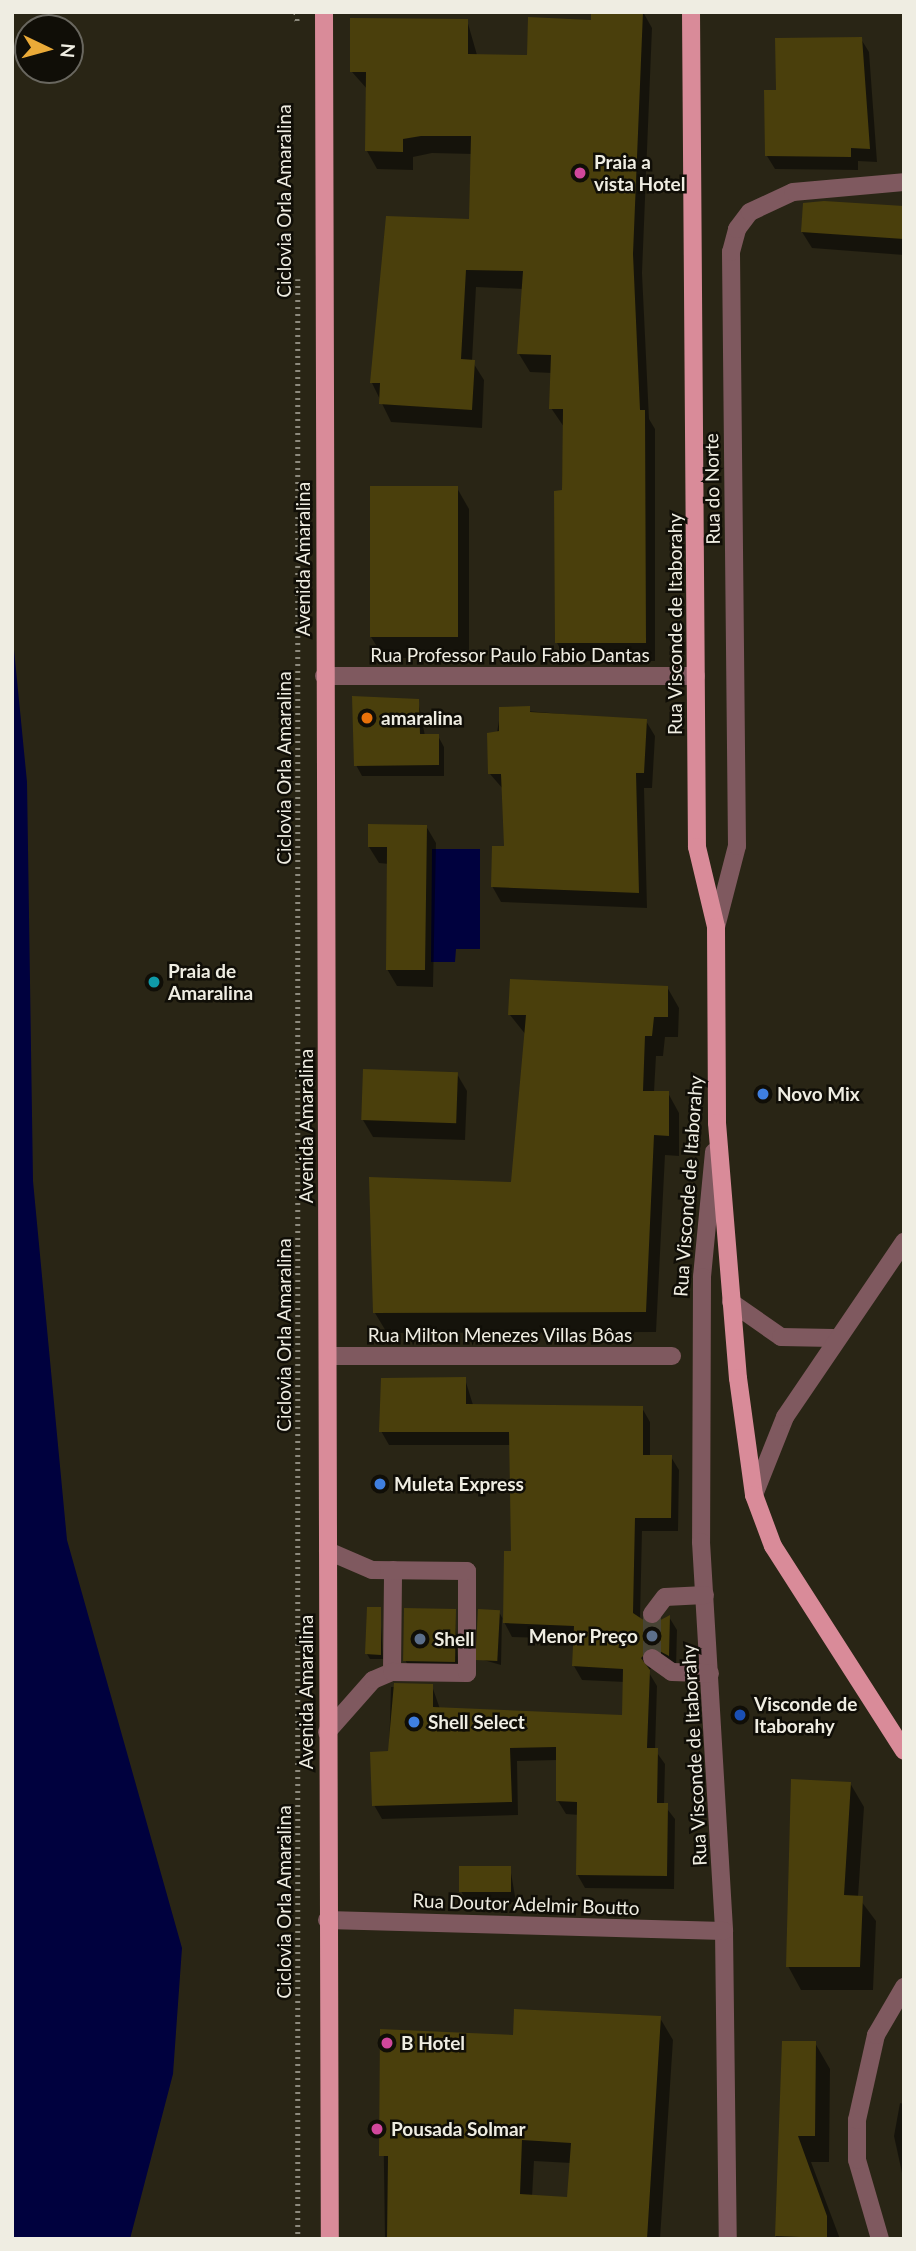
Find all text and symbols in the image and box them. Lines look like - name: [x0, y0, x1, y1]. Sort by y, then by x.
- north arrow: [14, 14, 84, 84]
- text: N: [56, 42, 81, 59]
- street label: Ciclovia Orla Amaralina: [273, 104, 295, 298]
- place label: Praia a vista Hotel: [594, 151, 685, 195]
- marker: Praia a vista Hotel: [572, 165, 588, 181]
- street label: Rua do Norte: [700, 433, 724, 545]
- street label: Avenida Amaralina: [292, 482, 314, 636]
- street label: Rua Visconde de Itaborahy: [664, 513, 686, 735]
- street label: Rua Professor Paulo Fabio Dantas: [370, 644, 650, 666]
- street label: Ciclovia Orla Amaralina: [273, 671, 295, 865]
- place label: amaralina: [381, 707, 463, 729]
- marker: amaralina: [359, 710, 375, 726]
- place label: Praia de Amaralina: [168, 960, 253, 1004]
- marker: Praia de Amaralina: [146, 974, 162, 990]
- street label: Avenida Amaralina: [295, 1049, 317, 1203]
- street label: Rua Visconde de Itaborahy: [669, 1074, 707, 1298]
- place label: Novo Mix: [777, 1083, 860, 1105]
- marker: Novo Mix: [755, 1086, 771, 1102]
- street label: Ciclovia Orla Amaralina: [273, 1238, 295, 1432]
- street label: Rua Milton Menezes Villas Bôas: [367, 1324, 633, 1346]
- place label: Muleta Express: [394, 1473, 524, 1495]
- marker: Muleta Express: [372, 1476, 388, 1492]
- street label: Avenida Amaralina: [295, 1615, 317, 1769]
- place label: Menor Preço: [528, 1625, 638, 1647]
- place label: Shell: [434, 1628, 475, 1650]
- marker: Menor Preço: [644, 1628, 660, 1644]
- marker: Shell: [412, 1631, 428, 1647]
- street label: Rua Visconde de Itaborahy: [677, 1643, 711, 1867]
- place label: Visconde de Itaborahy: [754, 1693, 857, 1737]
- marker: Visconde de Itaborahy: [732, 1707, 748, 1723]
- place label: Shell Select: [428, 1711, 525, 1733]
- marker: Shell Select: [406, 1714, 422, 1730]
- street label: Ciclovia Orla Amaralina: [273, 1805, 295, 1999]
- street label: Rua Doutor Adelmir Boutto: [411, 1889, 641, 1919]
- place label: B Hotel: [401, 2032, 465, 2054]
- marker: B Hotel: [379, 2035, 395, 2051]
- place label: Pousada Solmar: [391, 2118, 526, 2140]
- marker: Pousada Solmar: [369, 2121, 385, 2137]

